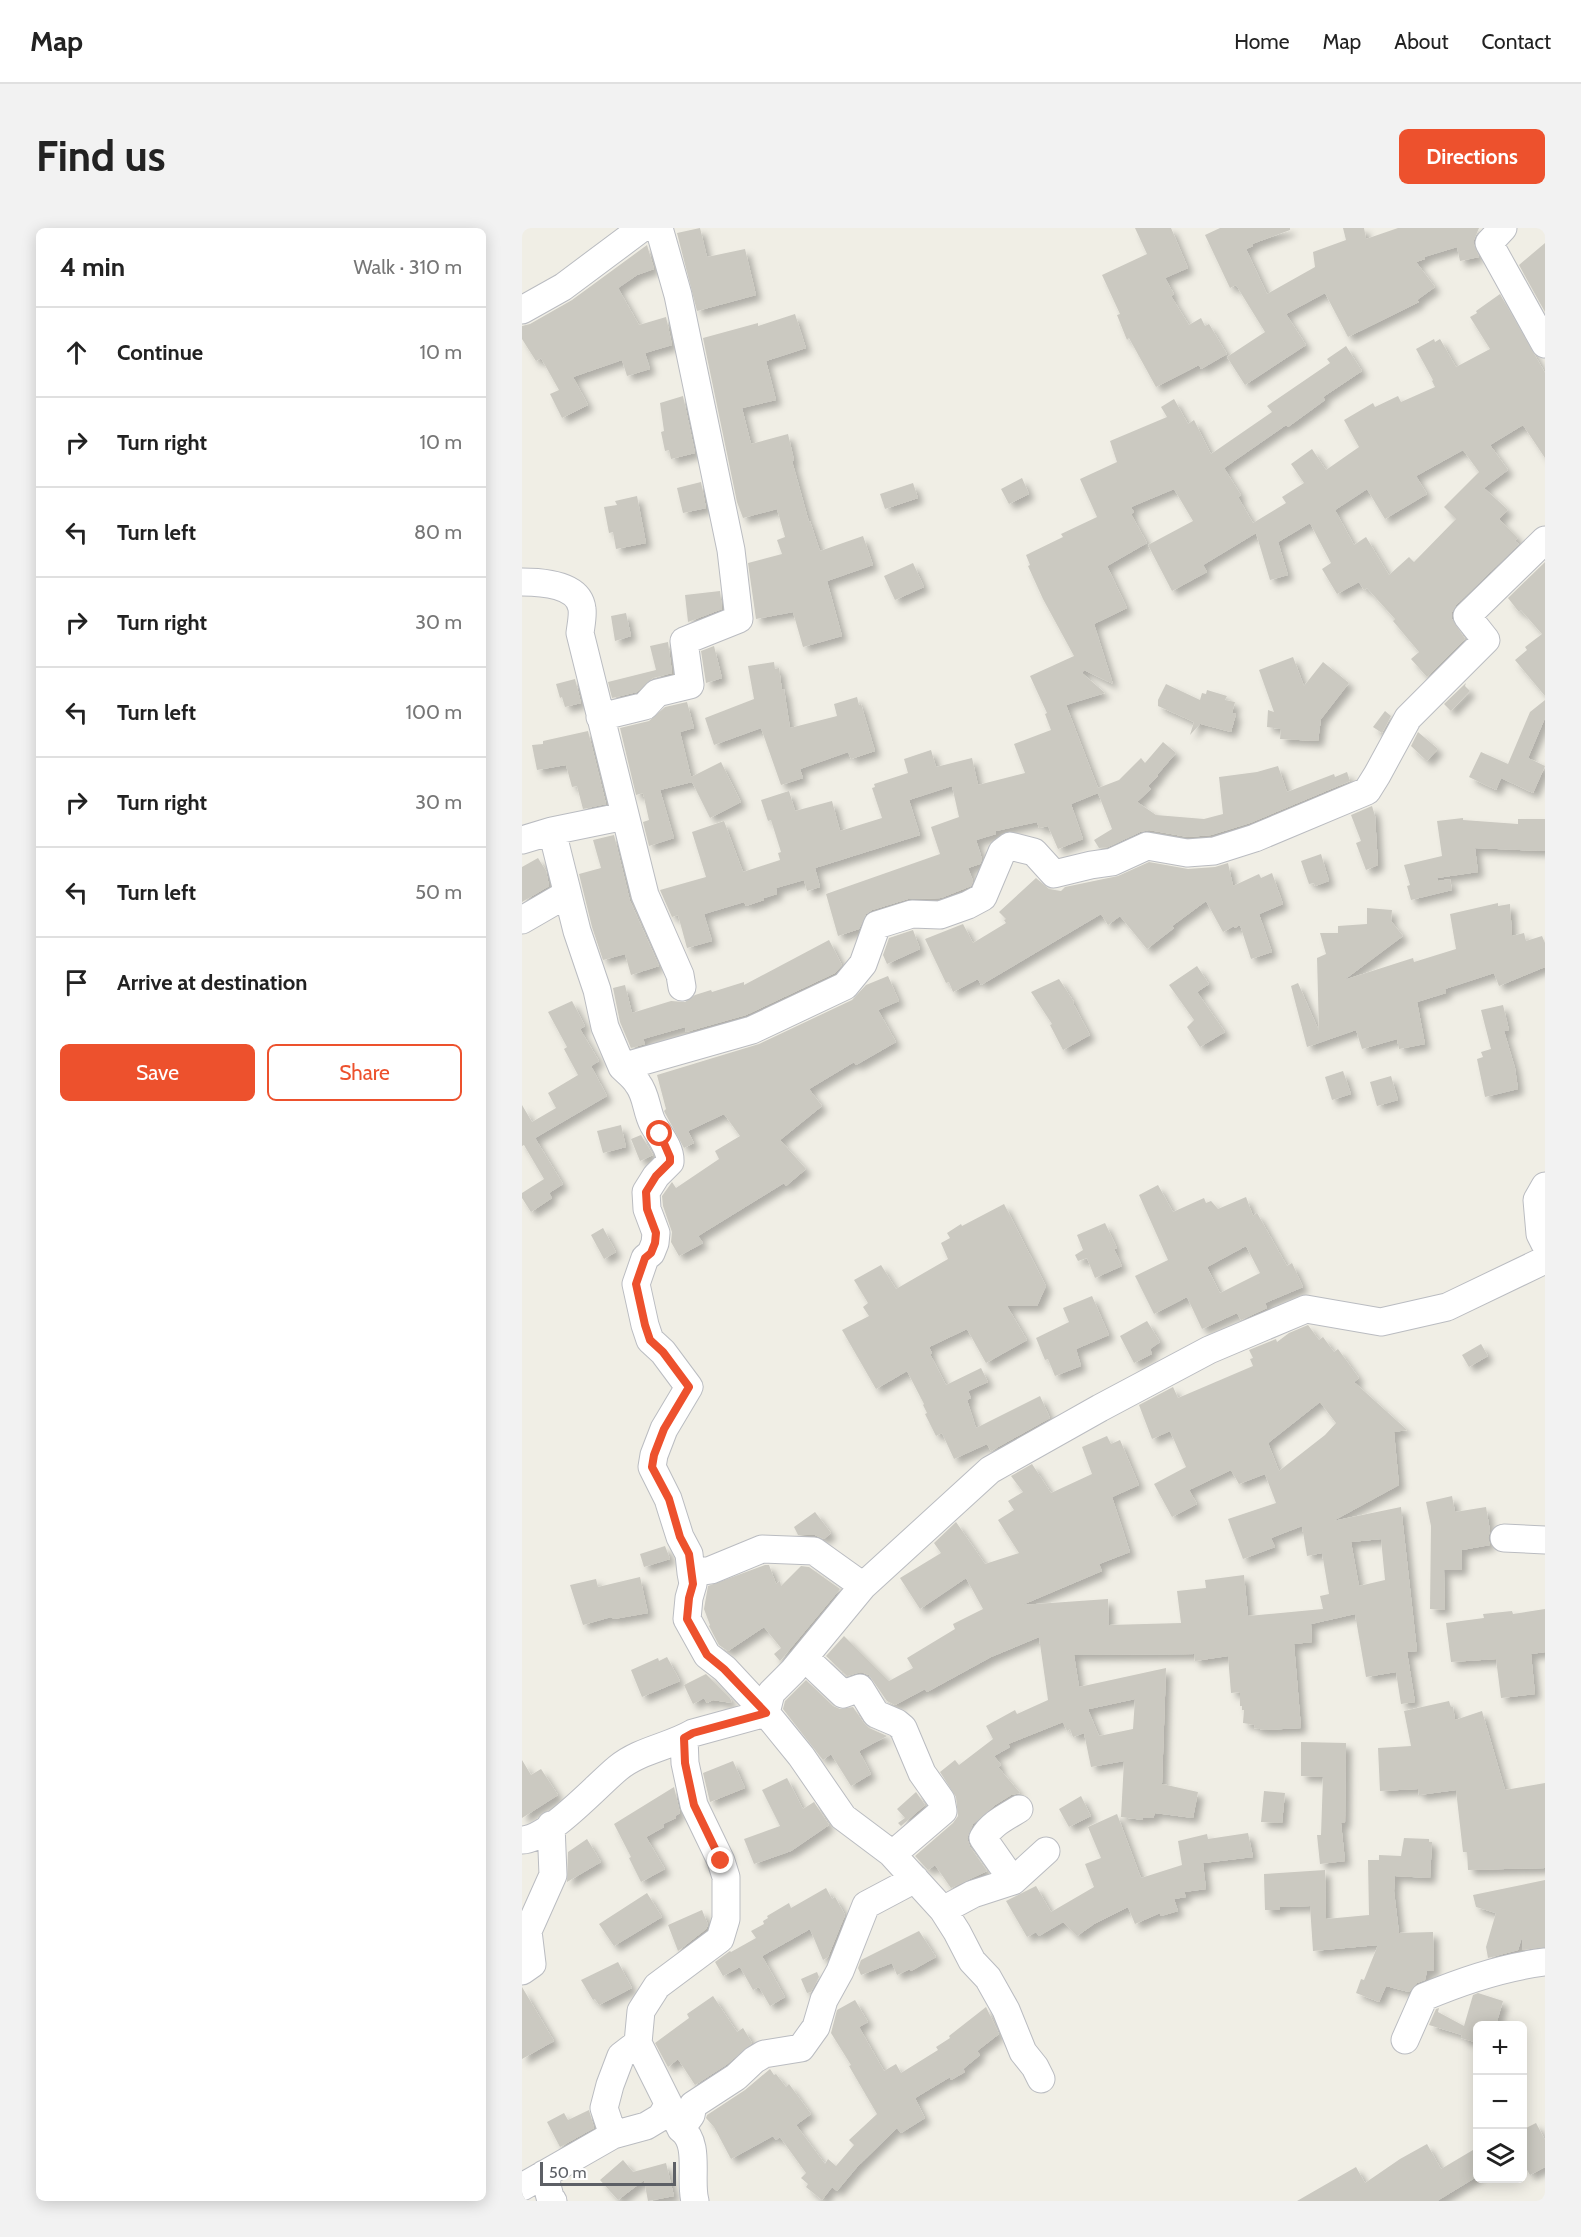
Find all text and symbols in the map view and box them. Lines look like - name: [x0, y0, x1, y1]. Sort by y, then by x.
- text: Map: [30, 24, 83, 58]
- text: Home: [1234, 29, 1290, 54]
- text: Map: [1323, 29, 1361, 54]
- text: About: [1394, 29, 1448, 54]
- text: Contact: [1481, 29, 1551, 54]
- button: Directions: [1399, 129, 1545, 184]
- text: Find us: [36, 130, 165, 182]
- text: 4 min: [60, 251, 125, 283]
- text: Walk · 310 m: [354, 255, 462, 279]
- icon: ahead: [60, 336, 93, 369]
- text: Continue: [117, 339, 203, 366]
- text: 10 m: [419, 340, 462, 364]
- icon: right: [60, 426, 93, 459]
- text: Turn right: [117, 429, 207, 456]
- text: 10 m: [419, 430, 462, 454]
- icon: left: [60, 516, 93, 549]
- text: Turn left: [117, 519, 196, 546]
- text: 80 m: [414, 520, 462, 544]
- icon: right: [60, 606, 93, 639]
- text: Turn right: [117, 609, 207, 636]
- text: 30 m: [415, 610, 462, 634]
- icon: left: [60, 696, 93, 729]
- text: Turn left: [117, 699, 196, 726]
- text: 100 m: [406, 700, 462, 724]
- icon: right: [60, 786, 93, 819]
- text: Turn right: [117, 789, 207, 816]
- text: 30 m: [415, 790, 462, 814]
- icon: left: [60, 876, 93, 909]
- text: Turn left: [117, 879, 196, 906]
- text: 50 m: [415, 880, 462, 904]
- icon: arrive: [60, 966, 93, 999]
- text: Arrive at destination: [117, 969, 307, 996]
- button: Save: [60, 1044, 255, 1101]
- button: Share: [267, 1044, 462, 1101]
- route start: [646, 1120, 672, 1146]
- route end: [707, 1847, 733, 1873]
- map controls: [1473, 2021, 1527, 2183]
- button: +: [1473, 2021, 1527, 2075]
- button: −: [1473, 2075, 1527, 2129]
- button: layers: [1473, 2129, 1527, 2183]
- scale bar: [540, 2159, 676, 2186]
- text: 50 m: [549, 2163, 586, 2182]

